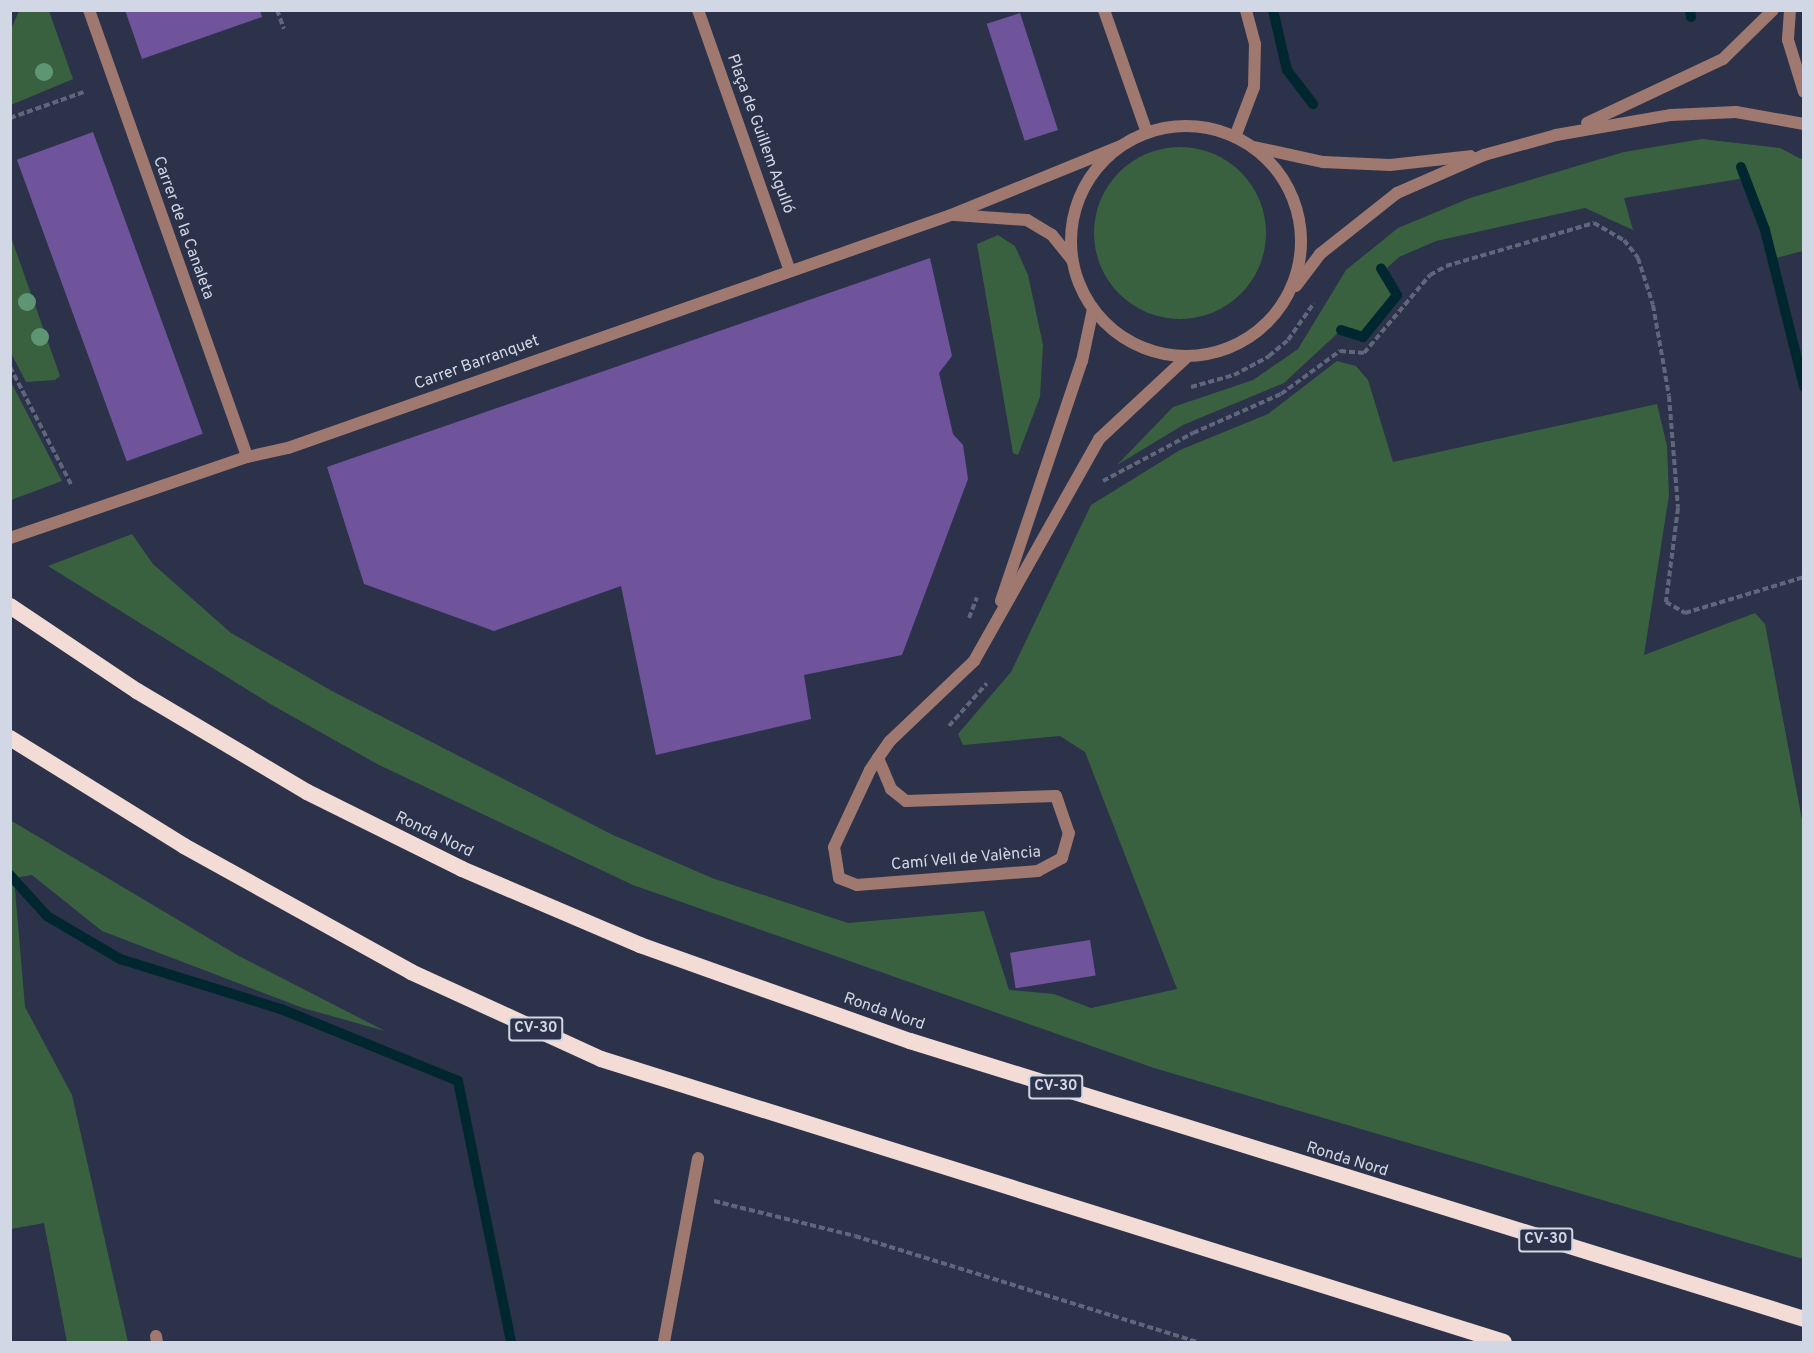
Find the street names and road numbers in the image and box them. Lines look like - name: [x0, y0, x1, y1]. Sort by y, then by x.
- street label: Plaça de Guillem Agulló: [722, 51, 798, 217]
- street label: Carrer de la Canaleta: [148, 154, 218, 302]
- street label: Carrer Barranquet: [412, 332, 542, 394]
- street label: Ronda Nord: [392, 808, 476, 862]
- street label: Camí Vell de València: [890, 843, 1042, 875]
- street label: Ronda Nord: [841, 989, 927, 1035]
- road number: CV-30: [508, 1017, 564, 1041]
- road number: CV-30: [1028, 1075, 1084, 1099]
- street label: Ronda Nord: [1304, 1138, 1390, 1182]
- road number: CV-30: [1518, 1228, 1574, 1252]

